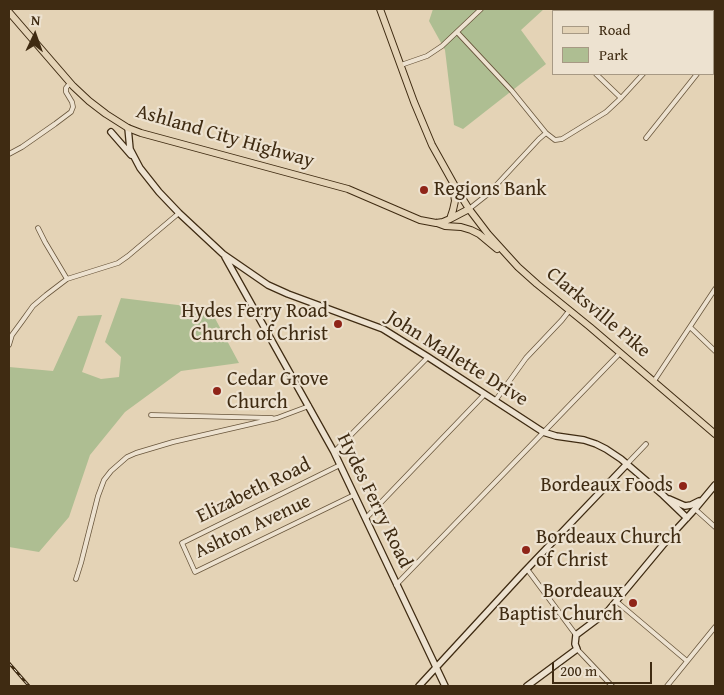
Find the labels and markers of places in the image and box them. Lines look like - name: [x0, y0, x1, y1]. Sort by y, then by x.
- place label: Regions Bank: [434, 178, 546, 202]
- marker: Regions Bank: [418, 184, 430, 196]
- place label: Hydes Ferry Road Church of Christ: [181, 300, 328, 347]
- marker: Hydes Ferry Road Church of Christ: [332, 318, 344, 330]
- place label: Cedar Grove Church: [227, 368, 328, 415]
- marker: Cedar Grove Church: [211, 385, 223, 397]
- place label: Bordeaux Foods: [540, 474, 673, 498]
- marker: Bordeaux Foods: [677, 480, 689, 492]
- place label: Bordeaux Church of Christ: [536, 526, 681, 573]
- marker: Bordeaux Church of Christ: [520, 544, 532, 556]
- place label: Bordeaux Baptist Church: [499, 580, 623, 627]
- marker: Bordeaux Baptist Church: [627, 597, 639, 609]

